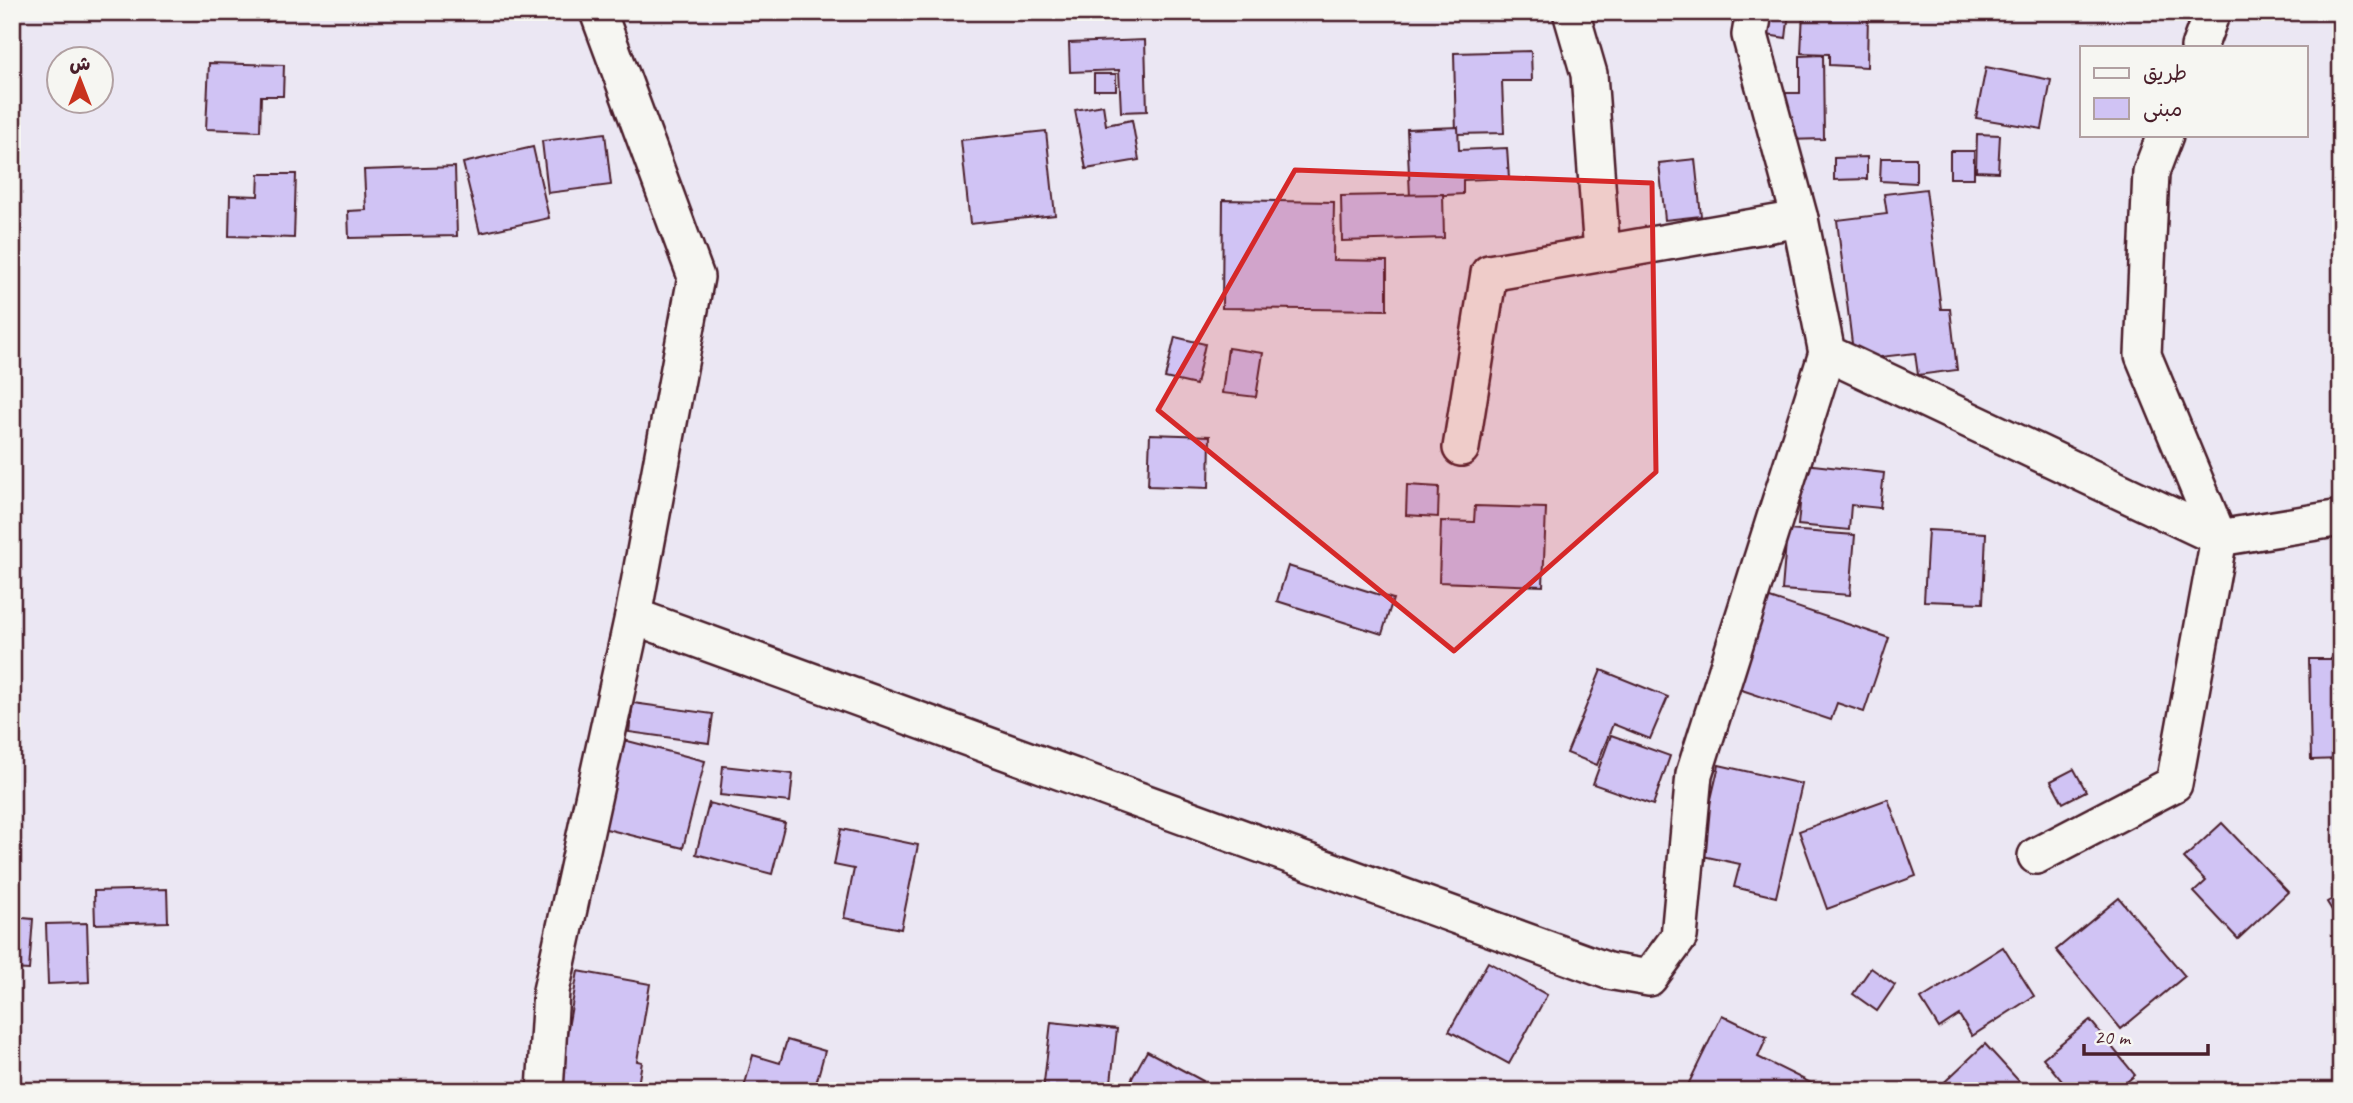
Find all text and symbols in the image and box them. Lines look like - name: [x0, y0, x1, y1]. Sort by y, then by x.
- north arrow: [46, 46, 116, 116]
- legend: [2080, 46, 2308, 136]
- text: ش: [70, 52, 91, 76]
- text: طريق: [2143, 60, 2187, 86]
- text: مبنى: [2143, 96, 2182, 123]
- scale bar: [2084, 1012, 2208, 1056]
- text: 20 m: [2094, 1024, 2132, 1050]

